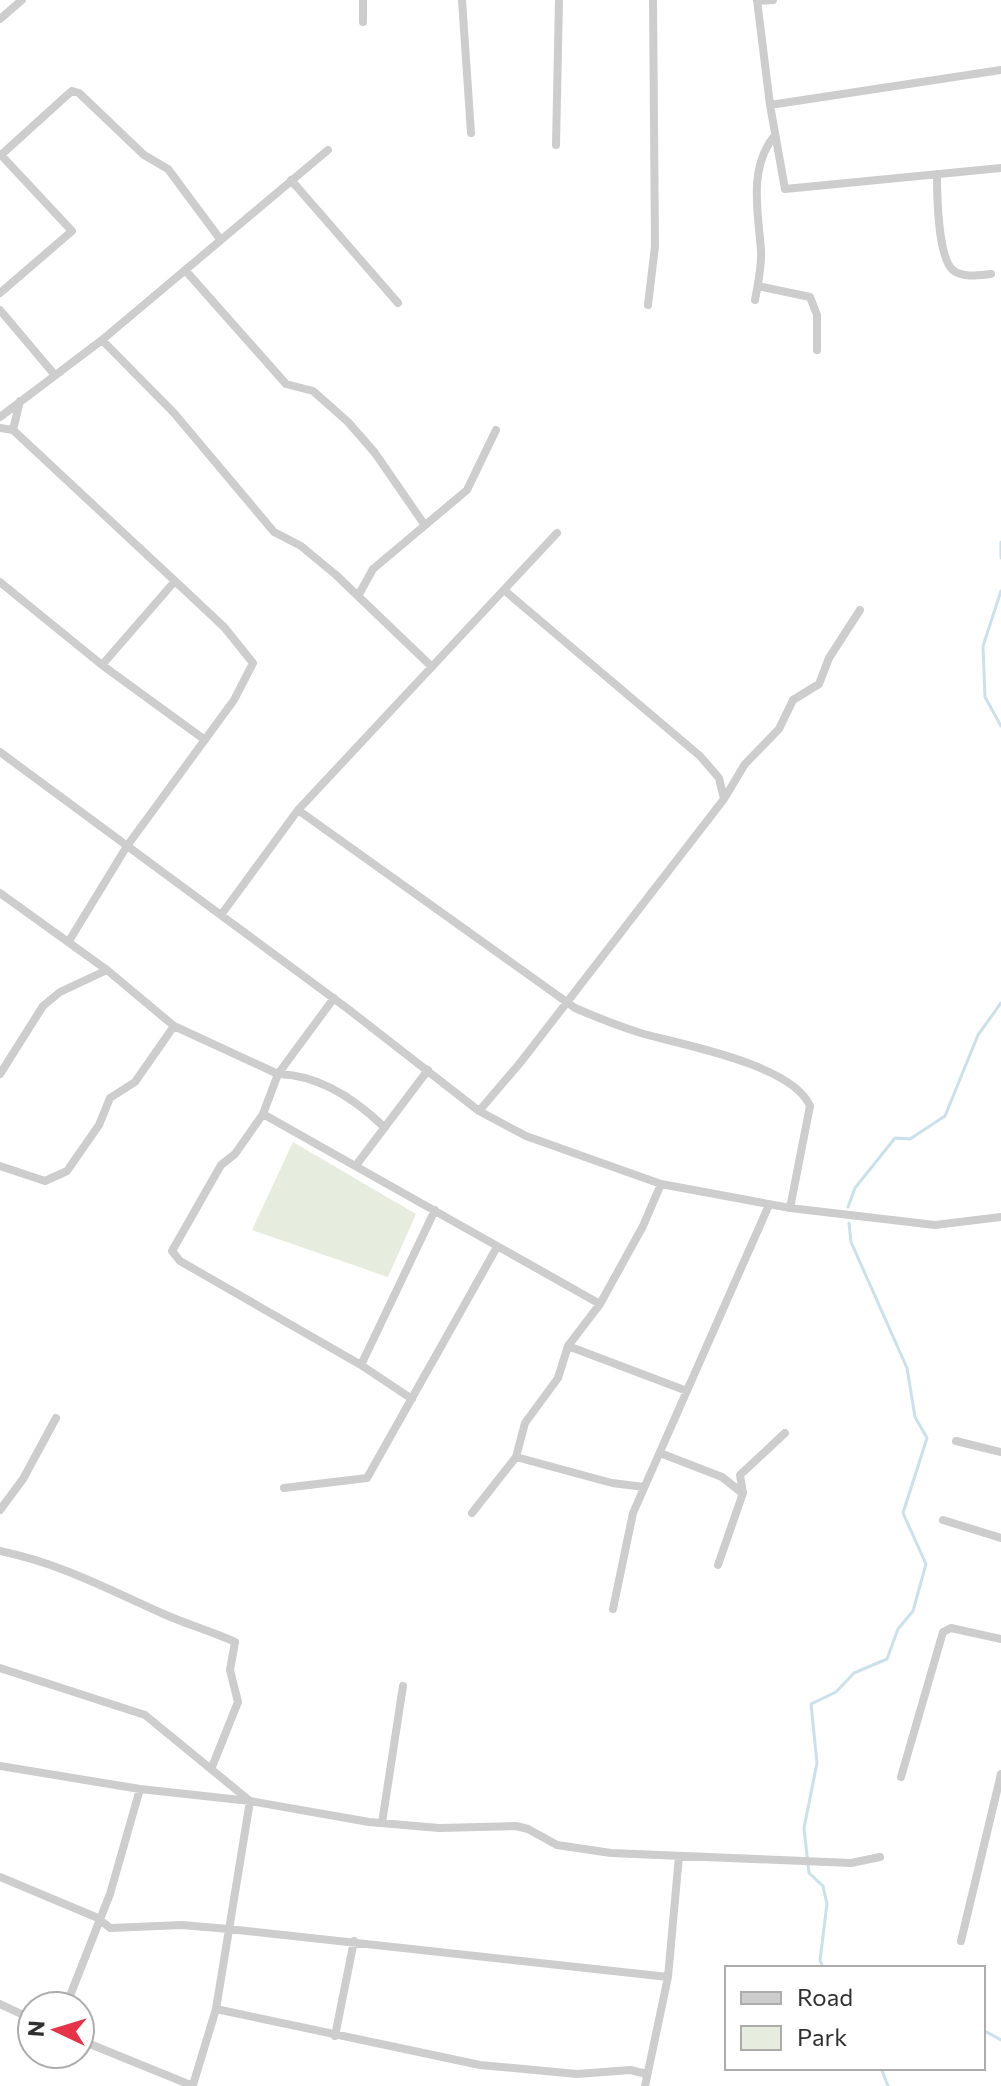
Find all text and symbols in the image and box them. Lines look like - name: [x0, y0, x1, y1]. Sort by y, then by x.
- legend: [725, 1966, 985, 2070]
- text: Road: [797, 1982, 853, 2011]
- north arrow: [16, 1990, 96, 2070]
- text: N: [22, 2019, 50, 2038]
- text: Park: [797, 2022, 847, 2051]

